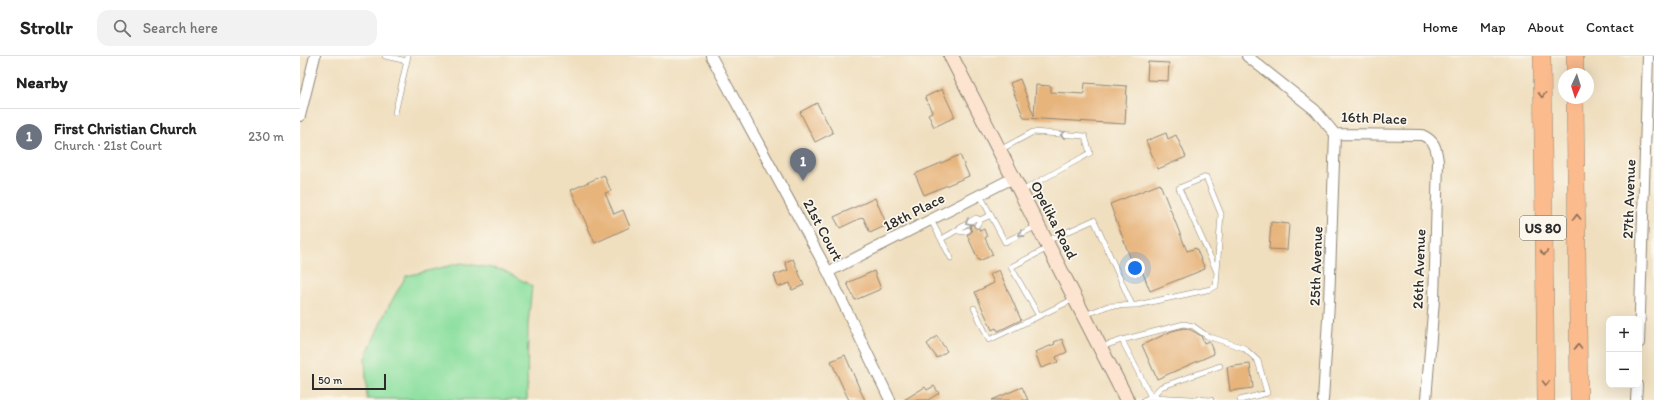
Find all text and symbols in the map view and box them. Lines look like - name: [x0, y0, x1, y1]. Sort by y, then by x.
- search box: [97, 10, 377, 46]
- text: Strollr: [20, 16, 73, 39]
- icon: search: [111, 17, 133, 39]
- text: Search here: [143, 19, 218, 37]
- text: Home: [1423, 19, 1458, 36]
- text: Map: [1480, 19, 1506, 36]
- text: About: [1528, 19, 1564, 36]
- text: Contact: [1586, 19, 1634, 36]
- north arrow: [1558, 68, 1594, 104]
- text: Nearby: [16, 72, 68, 92]
- one-way arrow: [1538, 92, 1546, 98]
- street label: 16th Place: [1341, 108, 1407, 128]
- text: First Christian Church: [54, 120, 196, 138]
- text: 1: [26, 129, 32, 144]
- text: 230 m: [248, 129, 284, 144]
- one-way arrow: [1060, 130, 1066, 139]
- text: Church · 21st Court: [54, 138, 162, 153]
- pin: 1: [790, 148, 816, 181]
- street label: 27th Avenue: [1619, 159, 1639, 239]
- street label: Opelika Road: [1027, 178, 1082, 263]
- street label: 18th Place: [880, 189, 948, 235]
- street label: 21st Court: [799, 196, 847, 264]
- one-way arrow: [1572, 214, 1581, 220]
- road number: US 80: [1520, 216, 1566, 240]
- one-way arrow: [965, 218, 972, 225]
- street label: 25th Avenue: [1306, 226, 1326, 306]
- one-way arrow: [1018, 229, 1025, 237]
- street label: 26th Avenue: [1409, 229, 1429, 309]
- one-way arrow: [1539, 250, 1548, 256]
- your location: [1125, 258, 1145, 278]
- map controls: [1606, 316, 1642, 388]
- button: +: [1606, 316, 1642, 352]
- one-way arrow: [1574, 344, 1582, 350]
- button: −: [1606, 352, 1642, 388]
- scale bar: [312, 372, 386, 391]
- text: 50 m: [318, 374, 342, 387]
- one-way arrow: [1542, 380, 1550, 386]

